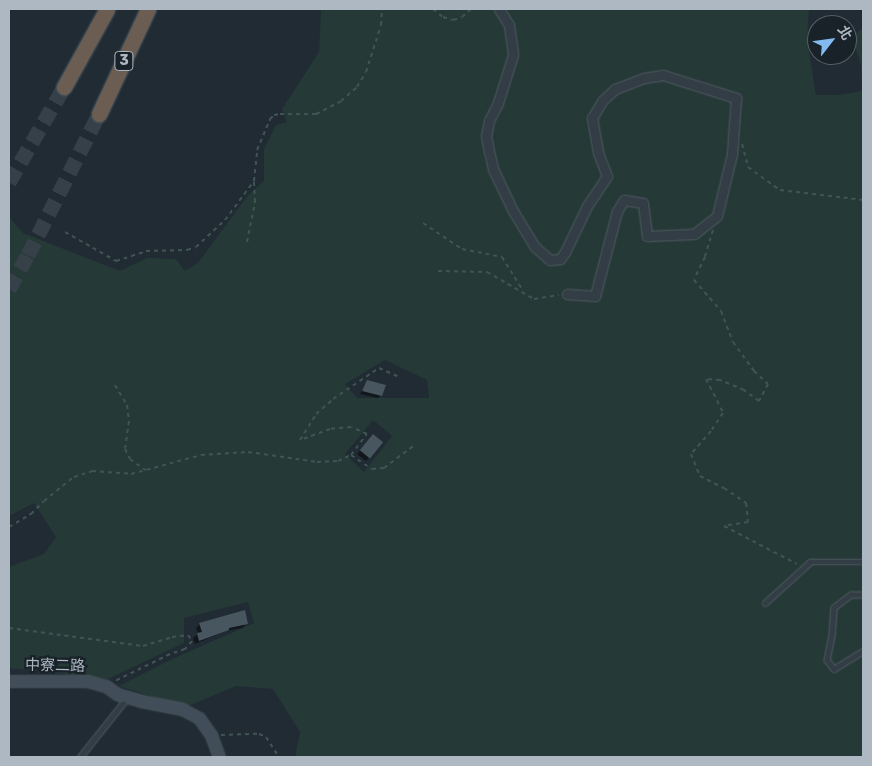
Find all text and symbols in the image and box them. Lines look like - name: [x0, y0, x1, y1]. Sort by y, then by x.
- north arrow: [807, 15, 857, 65]
- text: 北: [834, 22, 855, 43]
- road number: 3: [114, 49, 134, 72]
- street label: 中寮二路: [25, 656, 85, 676]

